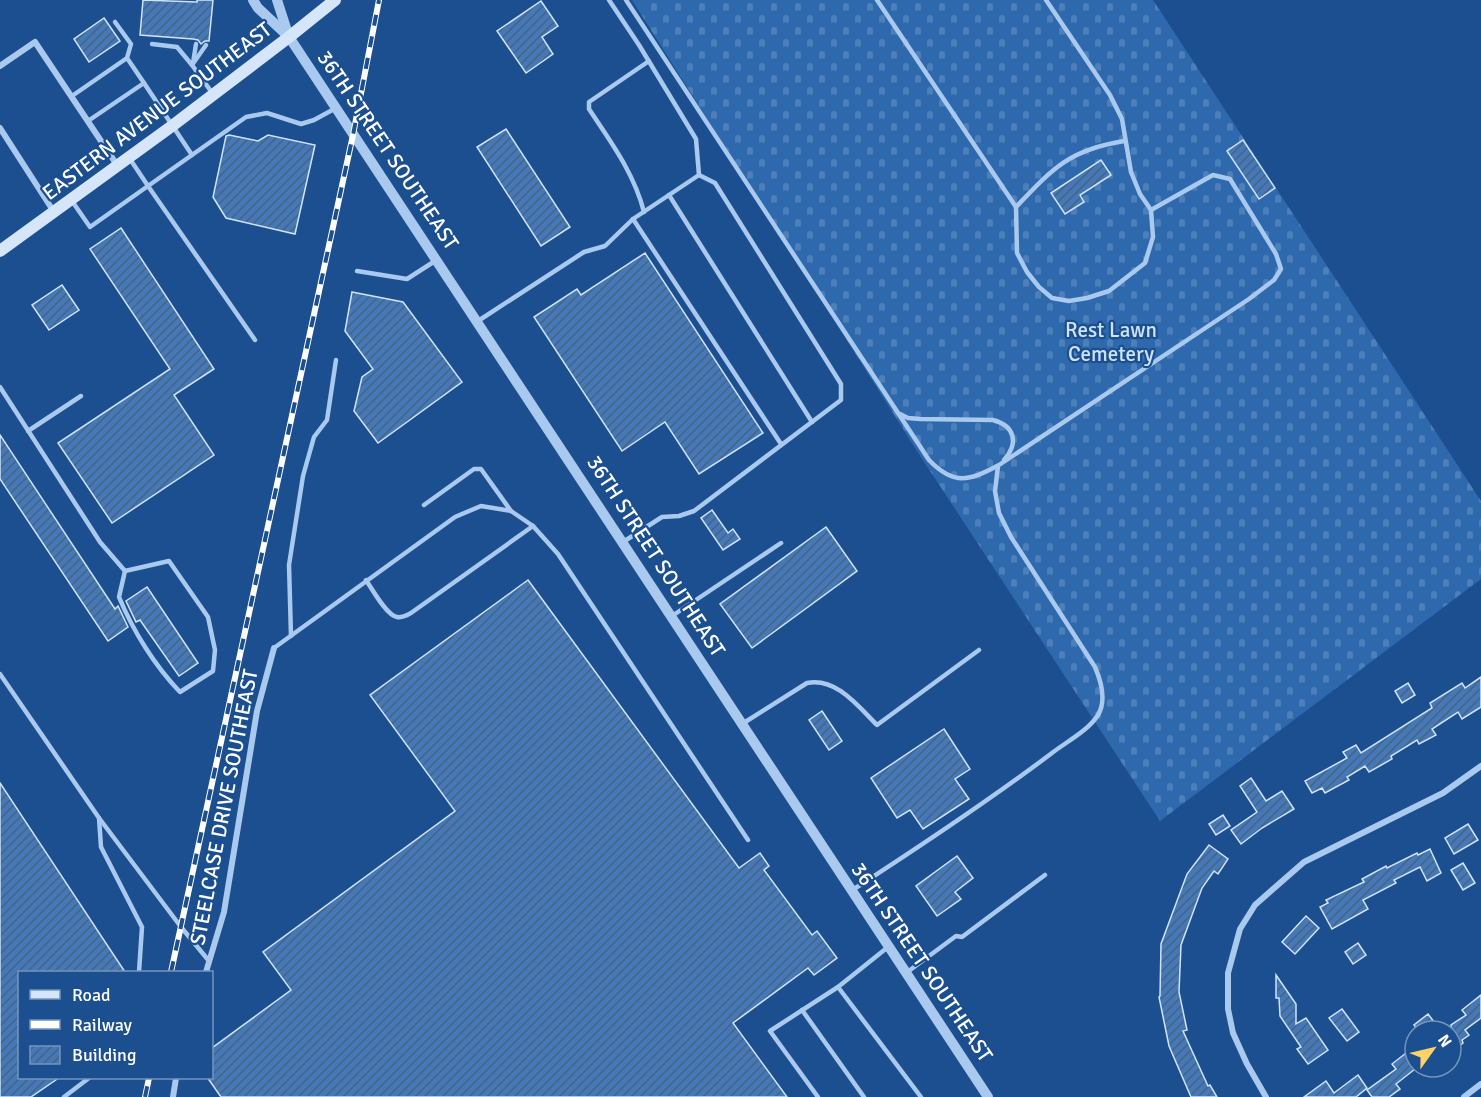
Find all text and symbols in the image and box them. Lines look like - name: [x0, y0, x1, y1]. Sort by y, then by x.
- street label: EASTERN AVENUE SOUTHEAST: [37, 16, 277, 206]
- street label: 36TH STREET SOUTHEAST: [312, 45, 465, 255]
- park label: Rest Lawn Cemetery: [1065, 317, 1157, 367]
- street label: 36TH STREET SOUTHEAST: [581, 451, 731, 662]
- street label: STEELCASE DRIVE SOUTHEAST: [184, 666, 264, 947]
- street label: 36TH STREET SOUTHEAST: [846, 857, 999, 1067]
- legend: [18, 971, 213, 1079]
- text: Road: [72, 984, 111, 1006]
- text: Railway: [72, 1014, 133, 1036]
- north arrow: [1403, 1019, 1463, 1079]
- text: N: [1433, 1031, 1456, 1051]
- text: Building: [72, 1044, 136, 1066]

